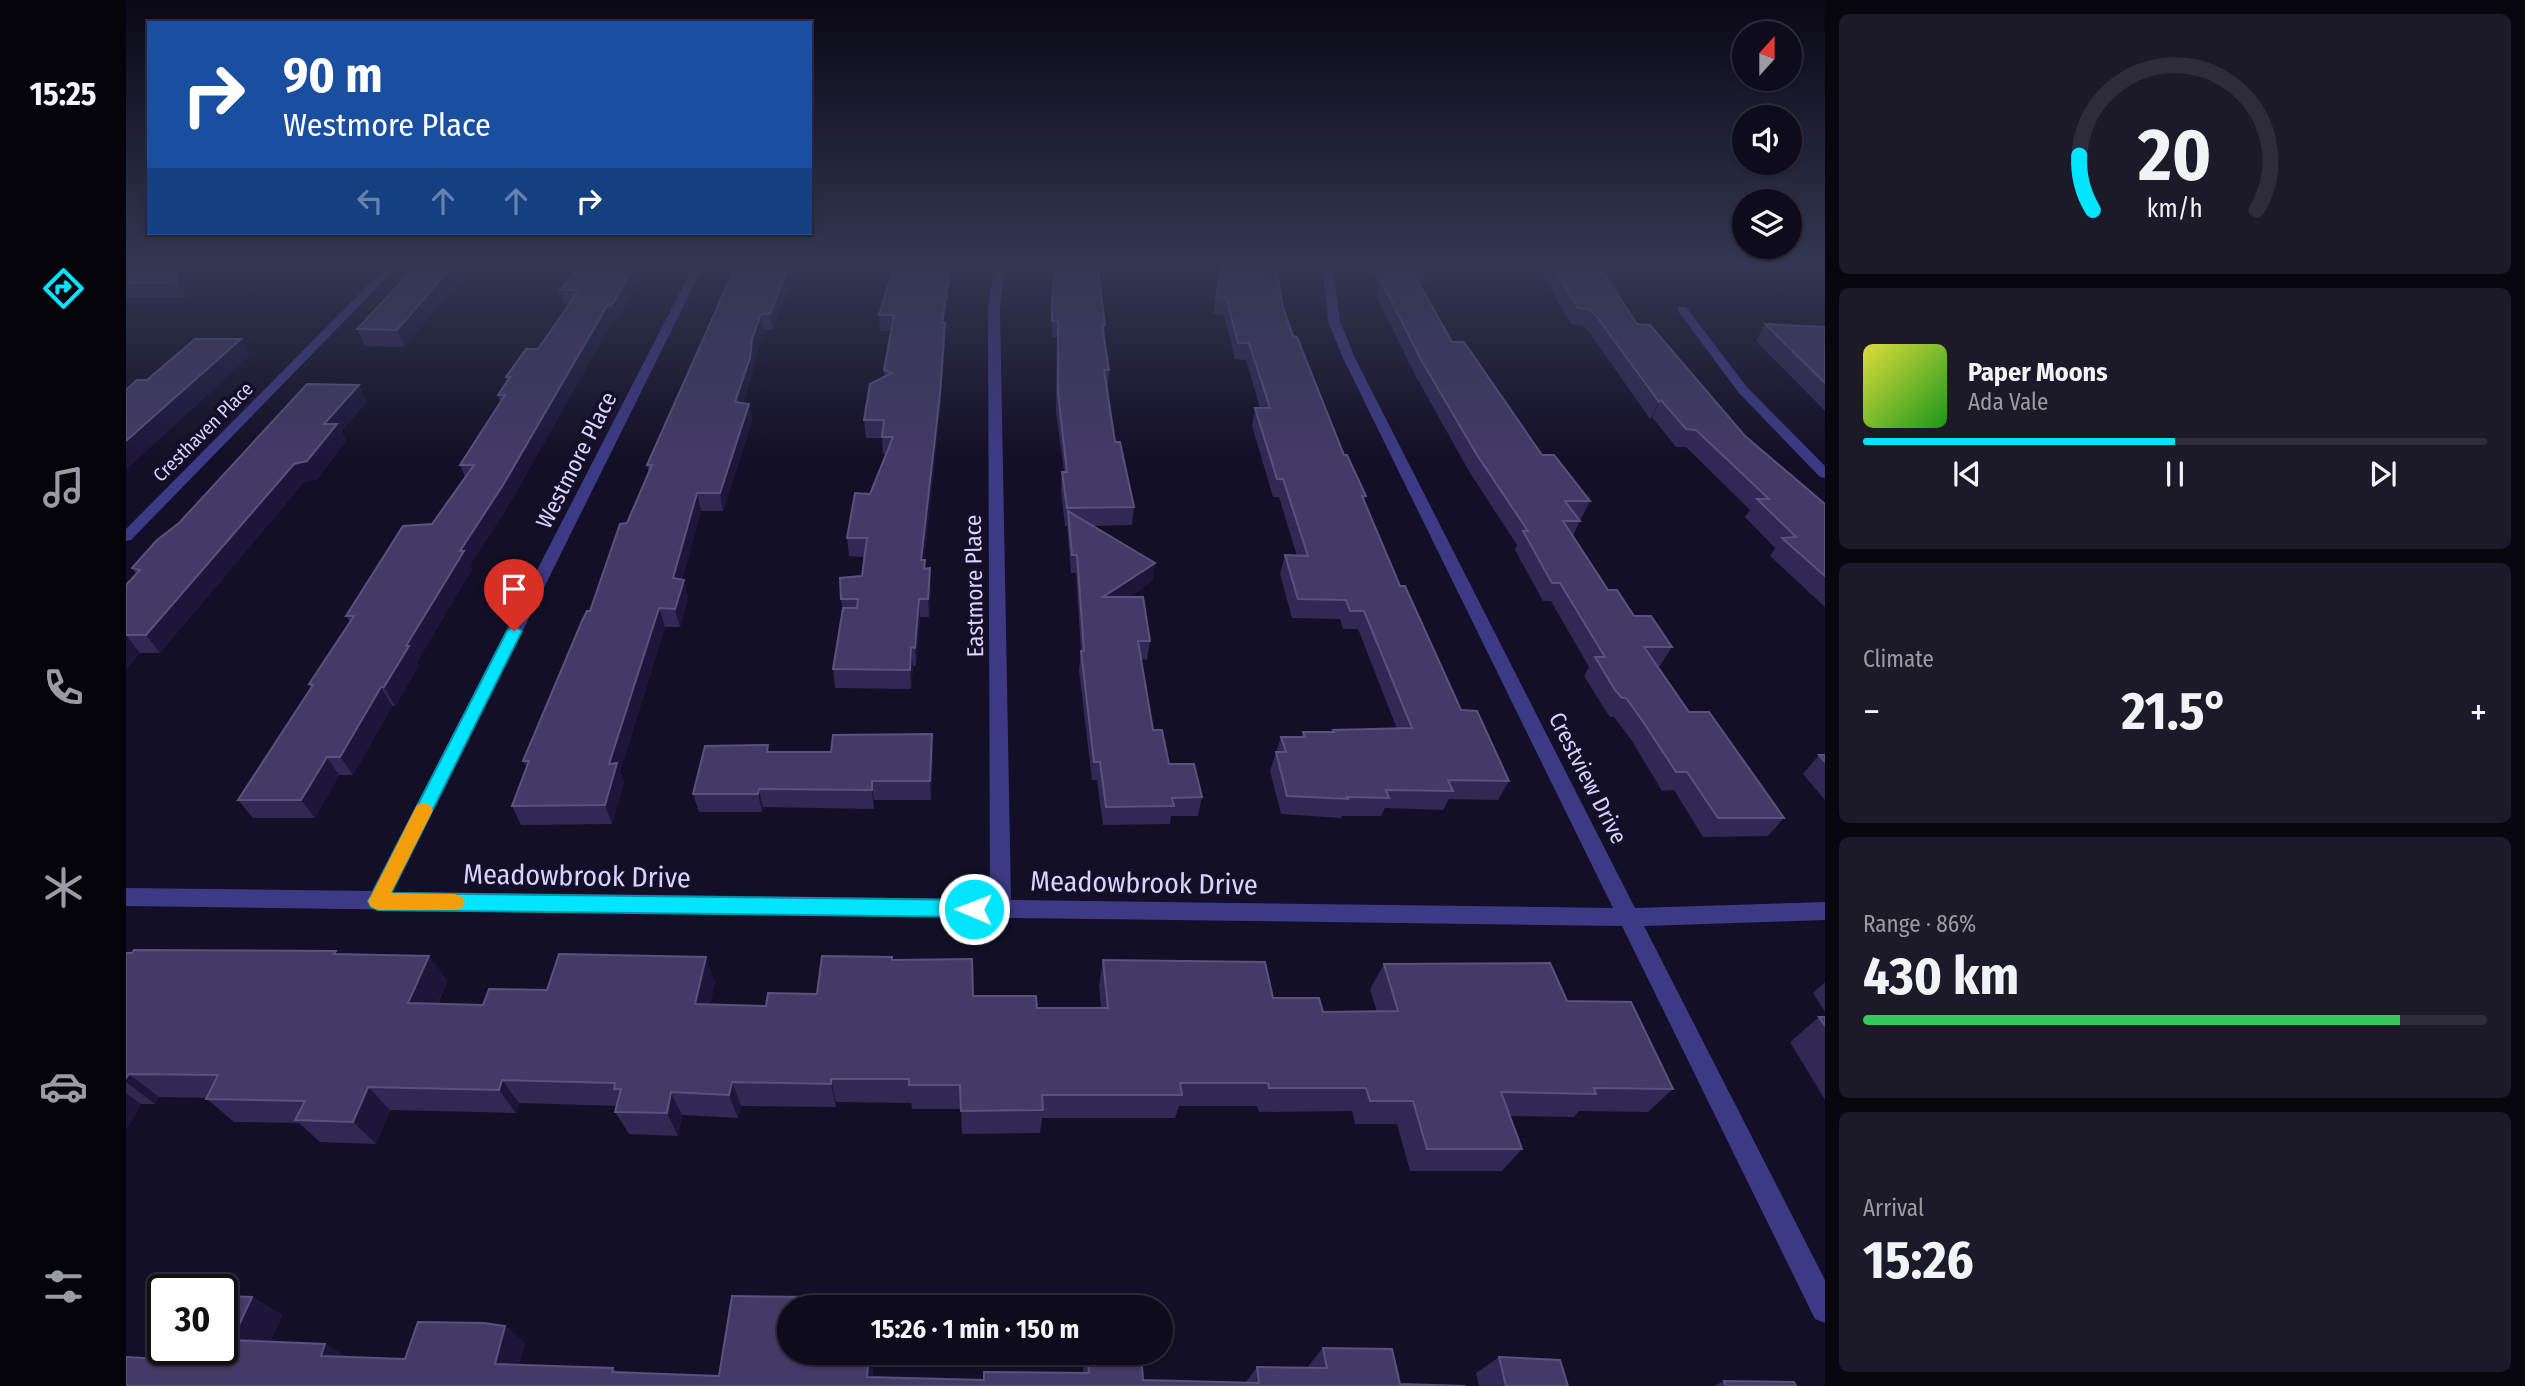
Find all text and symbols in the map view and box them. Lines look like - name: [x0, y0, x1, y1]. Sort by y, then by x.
- north arrow: [1732, 21, 1802, 91]
- map controls: [1732, 21, 1802, 259]
- text: 90 m: [283, 46, 383, 105]
- icon: right: [168, 49, 259, 140]
- text: 15:25: [29, 75, 97, 113]
- button: sound: [1732, 105, 1802, 175]
- text: Westmore Place: [283, 106, 491, 144]
- text: 20: [2137, 113, 2212, 200]
- icon: left: [351, 182, 389, 220]
- icon: ahead: [424, 182, 462, 220]
- icon: ahead: [497, 182, 535, 220]
- icon: right: [570, 182, 608, 220]
- button: layers: [1732, 189, 1802, 259]
- text: km/h: [2147, 194, 2203, 224]
- icon: directions: [39, 264, 88, 313]
- text: Paper Moons: [1968, 357, 2108, 388]
- street label: Cresthaven Place: [148, 377, 258, 487]
- street label: Westmore Place: [530, 387, 622, 533]
- text: Ada Vale: [1968, 388, 2048, 416]
- icon: previous: [1948, 455, 1986, 493]
- icon: pause: [2156, 455, 2194, 493]
- icon: next: [2364, 455, 2402, 493]
- icon: music: [39, 463, 88, 512]
- street label: Eastmore Place: [959, 514, 989, 658]
- pin: [484, 559, 544, 631]
- icon: arrive: [495, 570, 533, 608]
- text: Climate: [1863, 645, 1934, 673]
- icon: phone: [39, 663, 88, 712]
- text: 21.5°: [2121, 680, 2228, 743]
- text: −: [1863, 689, 1880, 735]
- text: +: [2470, 689, 2487, 735]
- street label: Crestview Drive: [1543, 708, 1633, 848]
- street label: Meadowbrook Drive: [463, 858, 691, 894]
- icon: climate: [39, 863, 88, 912]
- street label: Meadowbrook Drive: [1030, 865, 1258, 901]
- position arrow: [937, 872, 1011, 946]
- text: Range · 86%: [1863, 910, 1976, 938]
- text: 430 km: [1863, 945, 2019, 1008]
- icon: car: [39, 1062, 88, 1111]
- text: Arrival: [1863, 1194, 1924, 1222]
- text: 15:26: [1863, 1229, 1974, 1292]
- icon: filters: [39, 1262, 88, 1311]
- speed limit sign: 30: [147, 1274, 238, 1365]
- text: 15:26 · 1 min · 150 m: [871, 1314, 1079, 1345]

